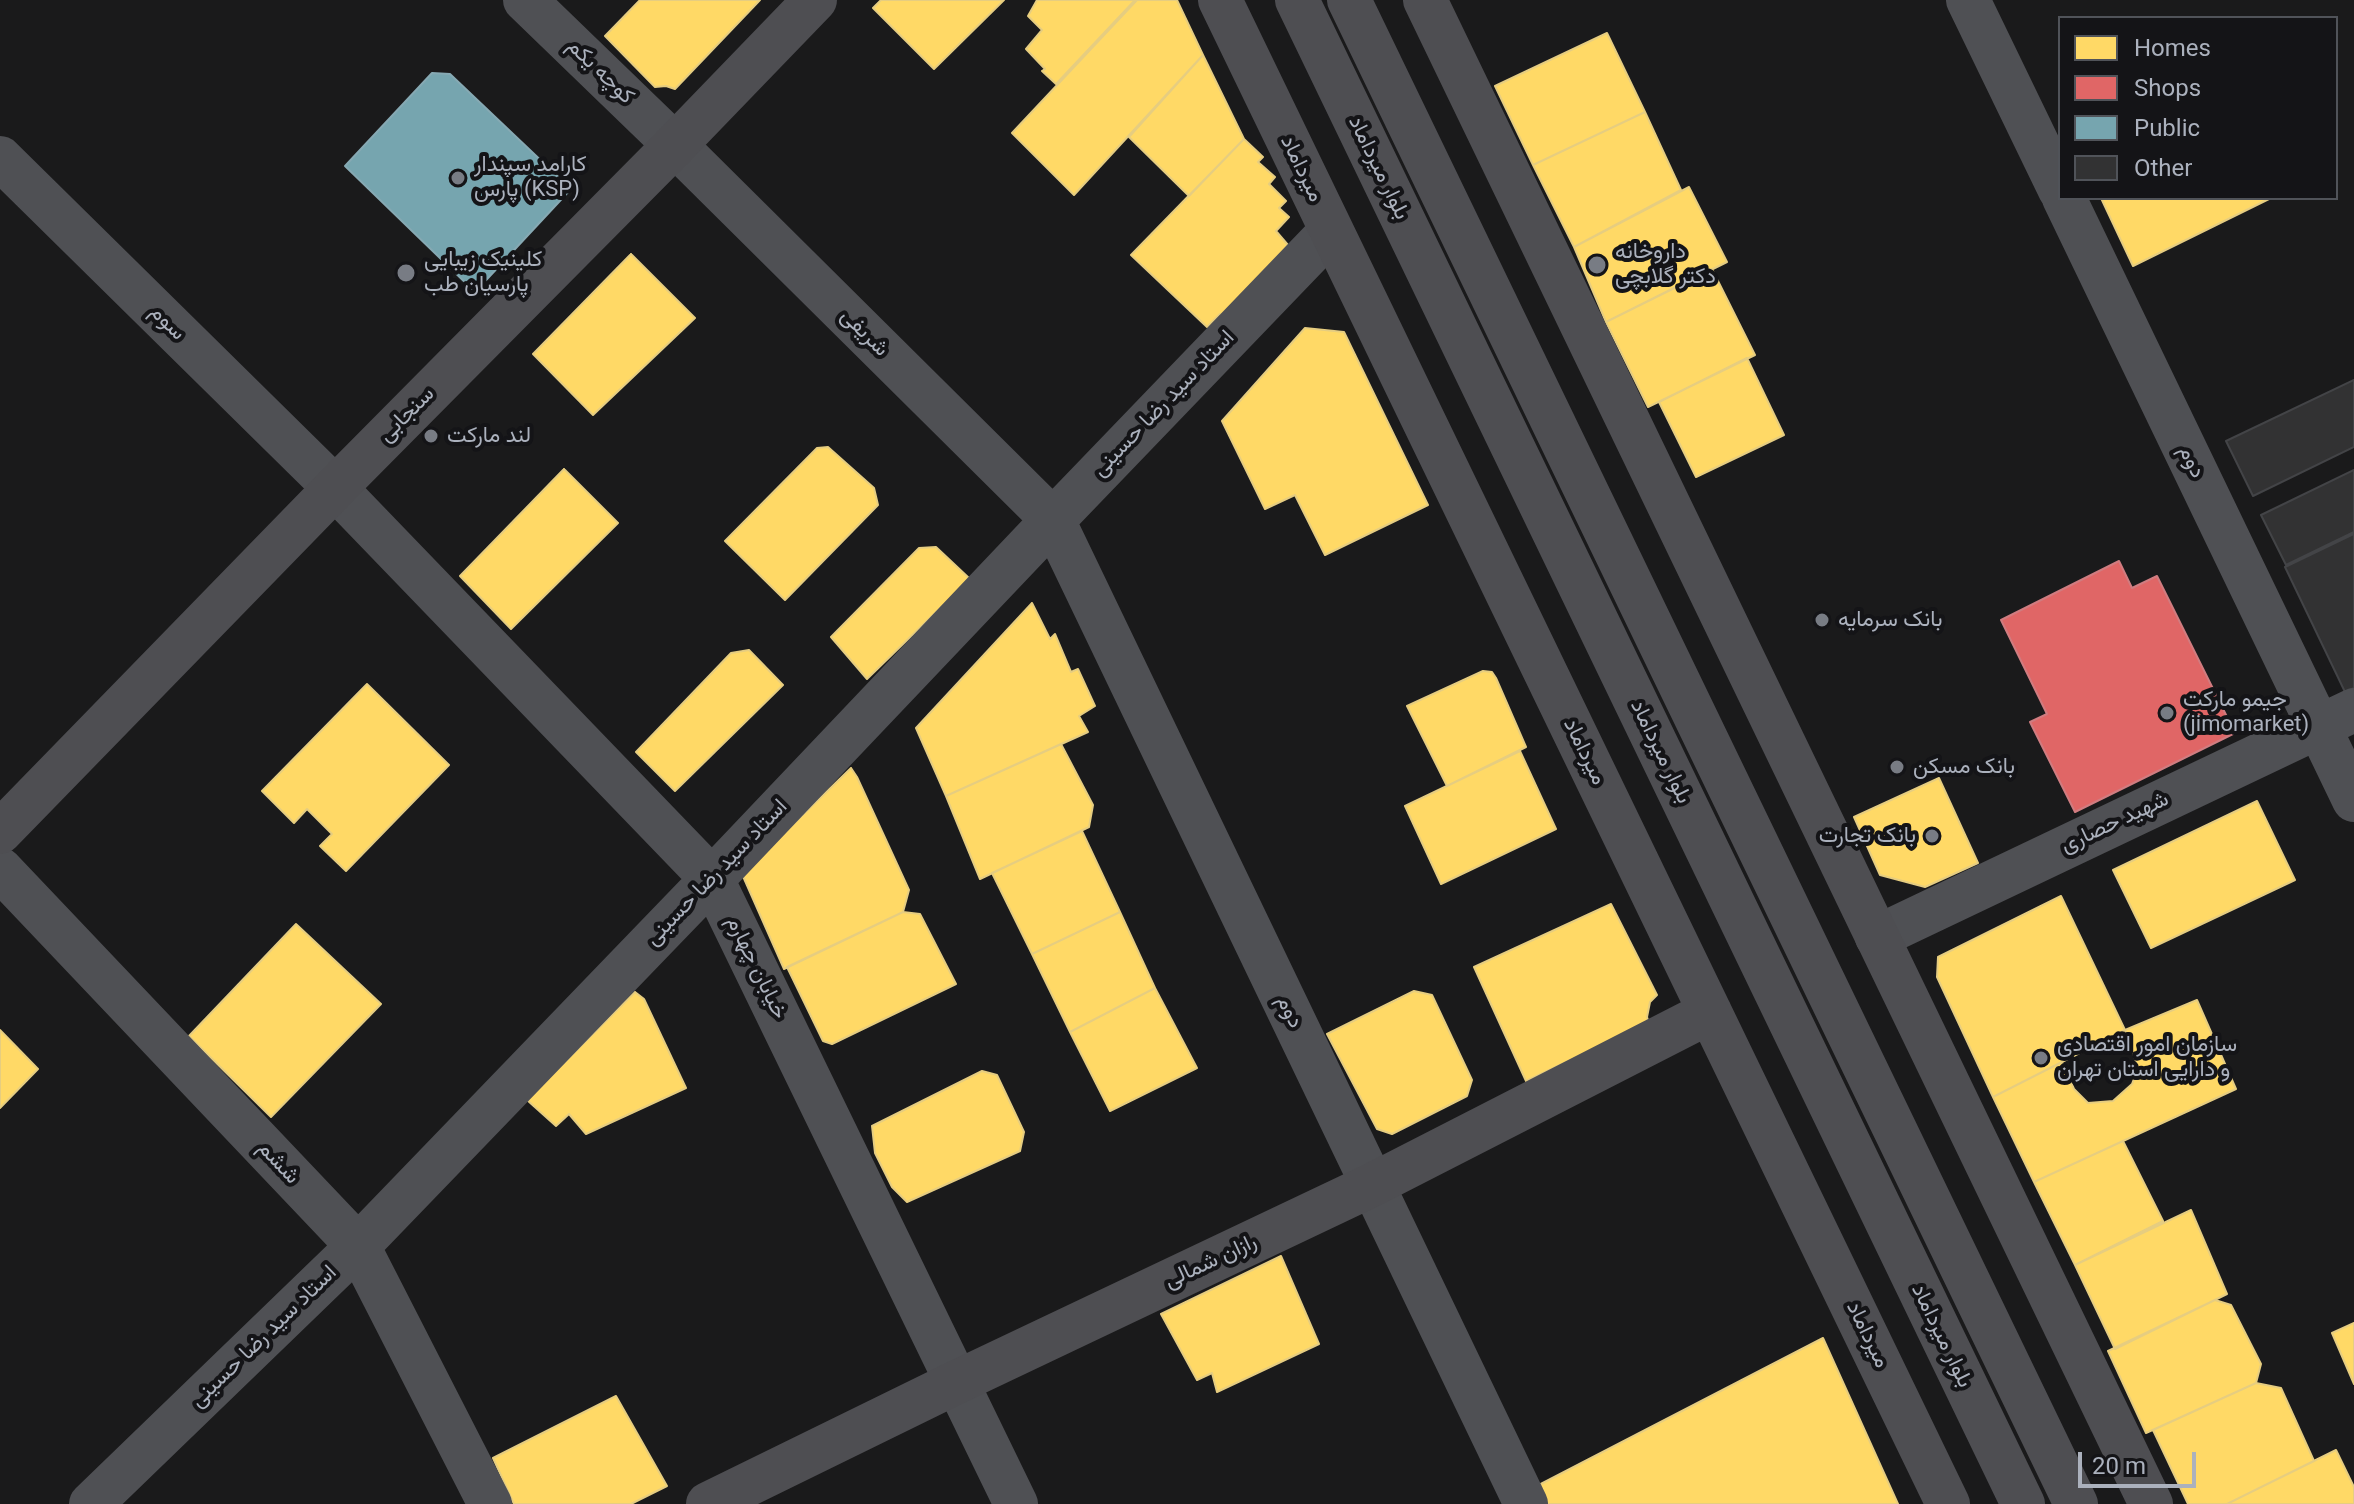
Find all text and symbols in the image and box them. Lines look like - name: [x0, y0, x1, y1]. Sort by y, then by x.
- legend: [2058, 16, 2338, 200]
- street label: کوچه یکم: [561, 34, 639, 110]
- text: Homes: [2134, 34, 2211, 62]
- text: Shops: [2134, 74, 2201, 102]
- street label: بلوار میرداماد: [1342, 112, 1414, 224]
- text: Public: [2134, 114, 2200, 142]
- street label: میرداماد: [1274, 131, 1328, 207]
- place label: کارامد سپندار پارس (KSP): [474, 152, 587, 204]
- text: Other: [2134, 154, 2192, 182]
- marker: کارامد سپندار پارس (KSP): [449, 169, 467, 187]
- place label: داروخانه دکتر گلابچی: [1615, 239, 1716, 290]
- place label: کلینیک زیبایی پارسیان طب: [424, 247, 542, 298]
- marker: داروخانه دکتر گلابچی: [1586, 254, 1608, 276]
- marker: کلینیک زیبایی پارسیان طب: [395, 262, 417, 284]
- street label: سوم: [143, 299, 191, 347]
- street label: شریفی: [834, 303, 894, 363]
- street label: استاد سید رضا حسینی: [1087, 325, 1241, 483]
- street label: سنجابی: [374, 382, 440, 448]
- place label: لند مارکت: [447, 423, 531, 449]
- marker: لند مارکت: [422, 427, 440, 445]
- street label: دوم: [2172, 441, 2210, 483]
- place label: بانک سرمایه: [1838, 607, 1943, 633]
- marker: بانک سرمایه: [1813, 611, 1831, 629]
- place label: جیمو مارکت (jimomarket): [2183, 687, 2309, 738]
- street label: بلوار میرداماد: [1624, 696, 1696, 808]
- marker: جیمو مارکت (jimomarket): [2158, 704, 2176, 722]
- street label: میرداماد: [1557, 714, 1611, 790]
- place label: بانک مسکن: [1913, 754, 2015, 780]
- marker: بانک مسکن: [1888, 758, 1906, 776]
- street label: شهید حصاری: [2057, 787, 2173, 859]
- street label: استاد سید رضا حسینی: [640, 794, 794, 952]
- place label: بانک تجارت: [1819, 823, 1916, 849]
- marker: بانک تجارت: [1923, 827, 1941, 845]
- street label: خیابان چهارم: [720, 912, 792, 1024]
- street label: دوم: [1270, 991, 1308, 1033]
- place label: سازمان امور اقتصادی و دارایی استان تهران: [2057, 1032, 2237, 1084]
- marker: سازمان امور اقتصادی و دارایی استان تهران: [2032, 1049, 2050, 1067]
- street label: ششم: [251, 1136, 305, 1190]
- street label: رازان شمالی: [1161, 1229, 1261, 1295]
- street label: استاد سید رضا حسینی: [185, 1260, 343, 1414]
- street label: بلوار میرداماد: [1905, 1280, 1977, 1392]
- street label: میرداماد: [1840, 1297, 1894, 1373]
- scale bar: [2082, 1436, 2200, 1486]
- text: 20 m: [2092, 1452, 2146, 1480]

